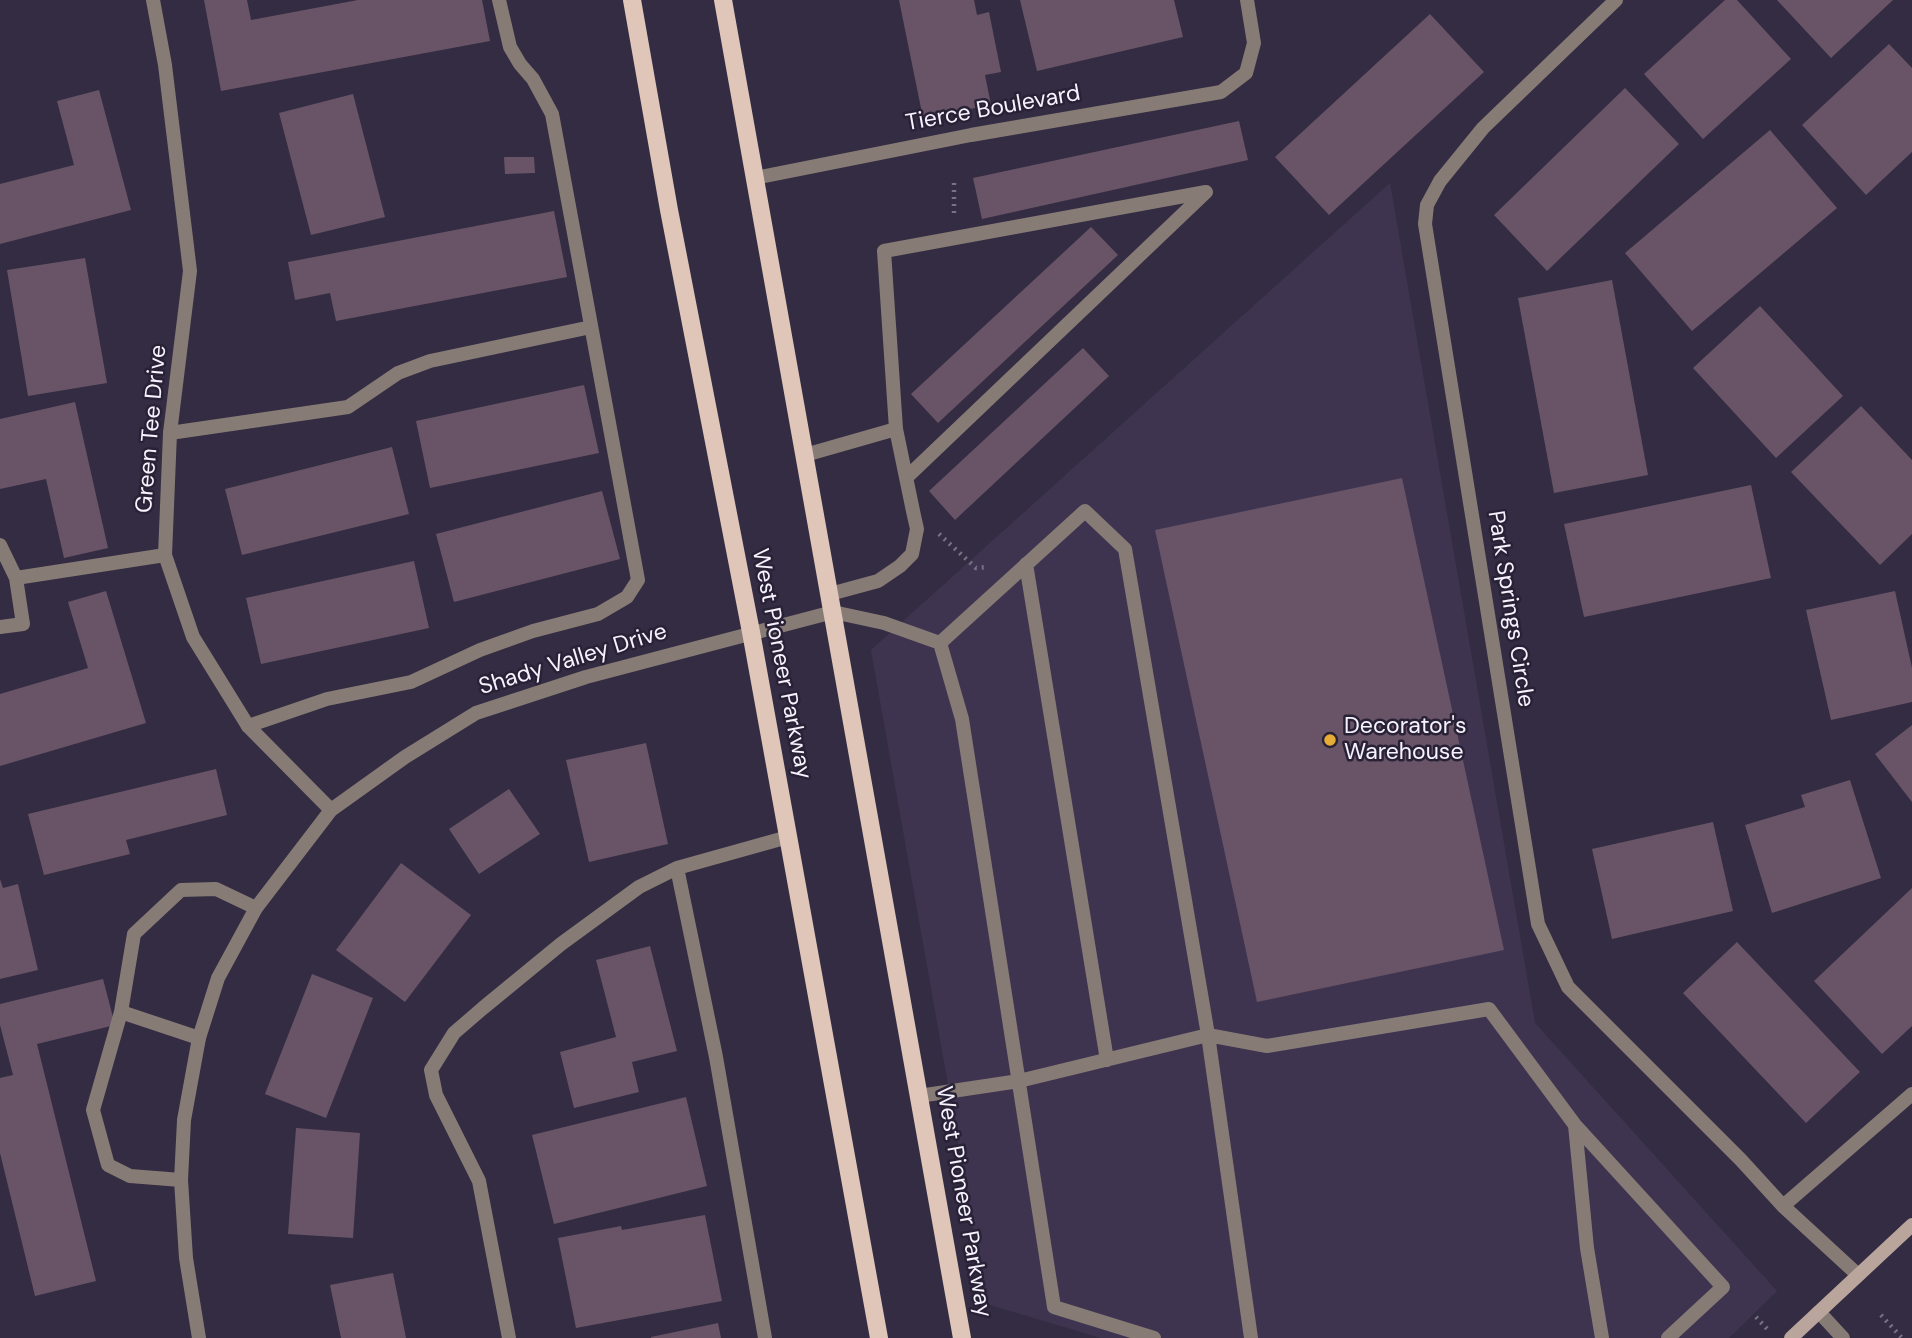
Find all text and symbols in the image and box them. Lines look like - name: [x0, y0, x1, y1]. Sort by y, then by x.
- street label: Tierce Boulevard: [904, 80, 1082, 138]
- street label: Green Tee Drive: [131, 344, 173, 514]
- street label: Park Springs Circle: [1481, 509, 1539, 709]
- street label: West Pioneer Parkway: [745, 546, 817, 782]
- street label: Shady Valley Drive: [476, 618, 670, 702]
- place label: Decorator's Warehouse: [1344, 713, 1466, 767]
- marker: Decorator's Warehouse: [1322, 732, 1338, 748]
- street label: West Pioneer Parkway: [929, 1084, 997, 1320]

